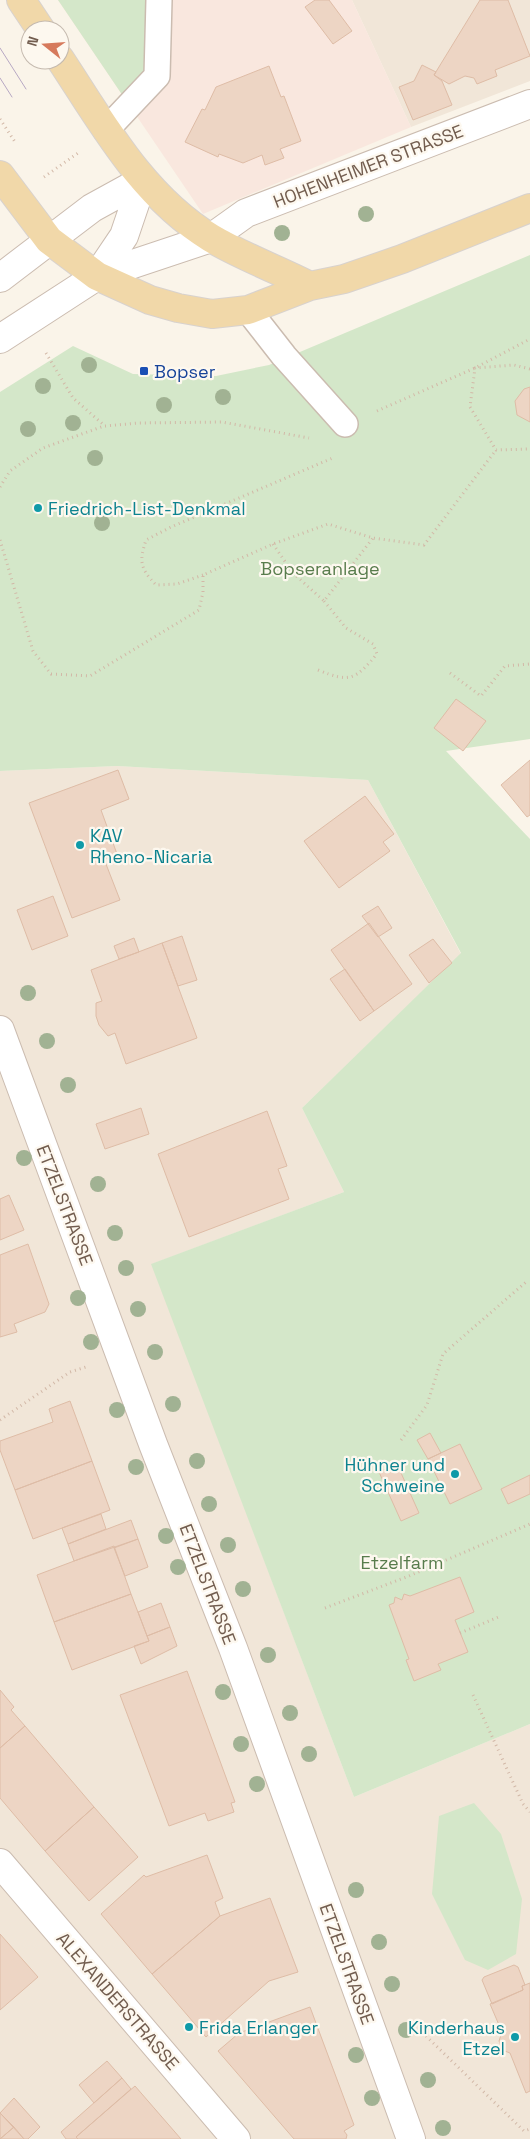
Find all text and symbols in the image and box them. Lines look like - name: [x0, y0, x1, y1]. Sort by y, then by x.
- north arrow: [20, 20, 70, 70]
- text: N: [23, 34, 43, 48]
- street label: HOHENHEIMER STRASSE: [270, 119, 466, 213]
- place label: Bopser: [154, 360, 216, 383]
- marker: Bopser: [138, 365, 150, 377]
- place label: Friedrich-List-Denkmal: [48, 497, 246, 520]
- marker: Friedrich-List-Denkmal: [32, 502, 44, 514]
- park label: Bopseranlage: [260, 557, 380, 580]
- place label: KAV Rheno-Nicaria: [90, 824, 212, 868]
- marker: KAV Rheno-Nicaria: [74, 839, 86, 851]
- street label: ETZELSTRASSE: [32, 1142, 98, 1268]
- place label: Hühner und Schweine: [344, 1453, 445, 1497]
- marker: Hühner und Schweine: [449, 1468, 461, 1480]
- street label: ETZELSTRASSE: [175, 1521, 241, 1647]
- park label: Etzelfarm: [361, 1551, 443, 1574]
- street label: ETZELSTRASSE: [314, 1900, 380, 2028]
- street label: ALEXANDERSTRASSE: [52, 1927, 184, 2075]
- place label: Frida Erlanger: [199, 2016, 318, 2039]
- place label: Kinderhaus Etzel: [408, 2016, 505, 2060]
- marker: Frida Erlanger: [183, 2021, 195, 2033]
- marker: Kinderhaus Etzel: [509, 2031, 521, 2043]

